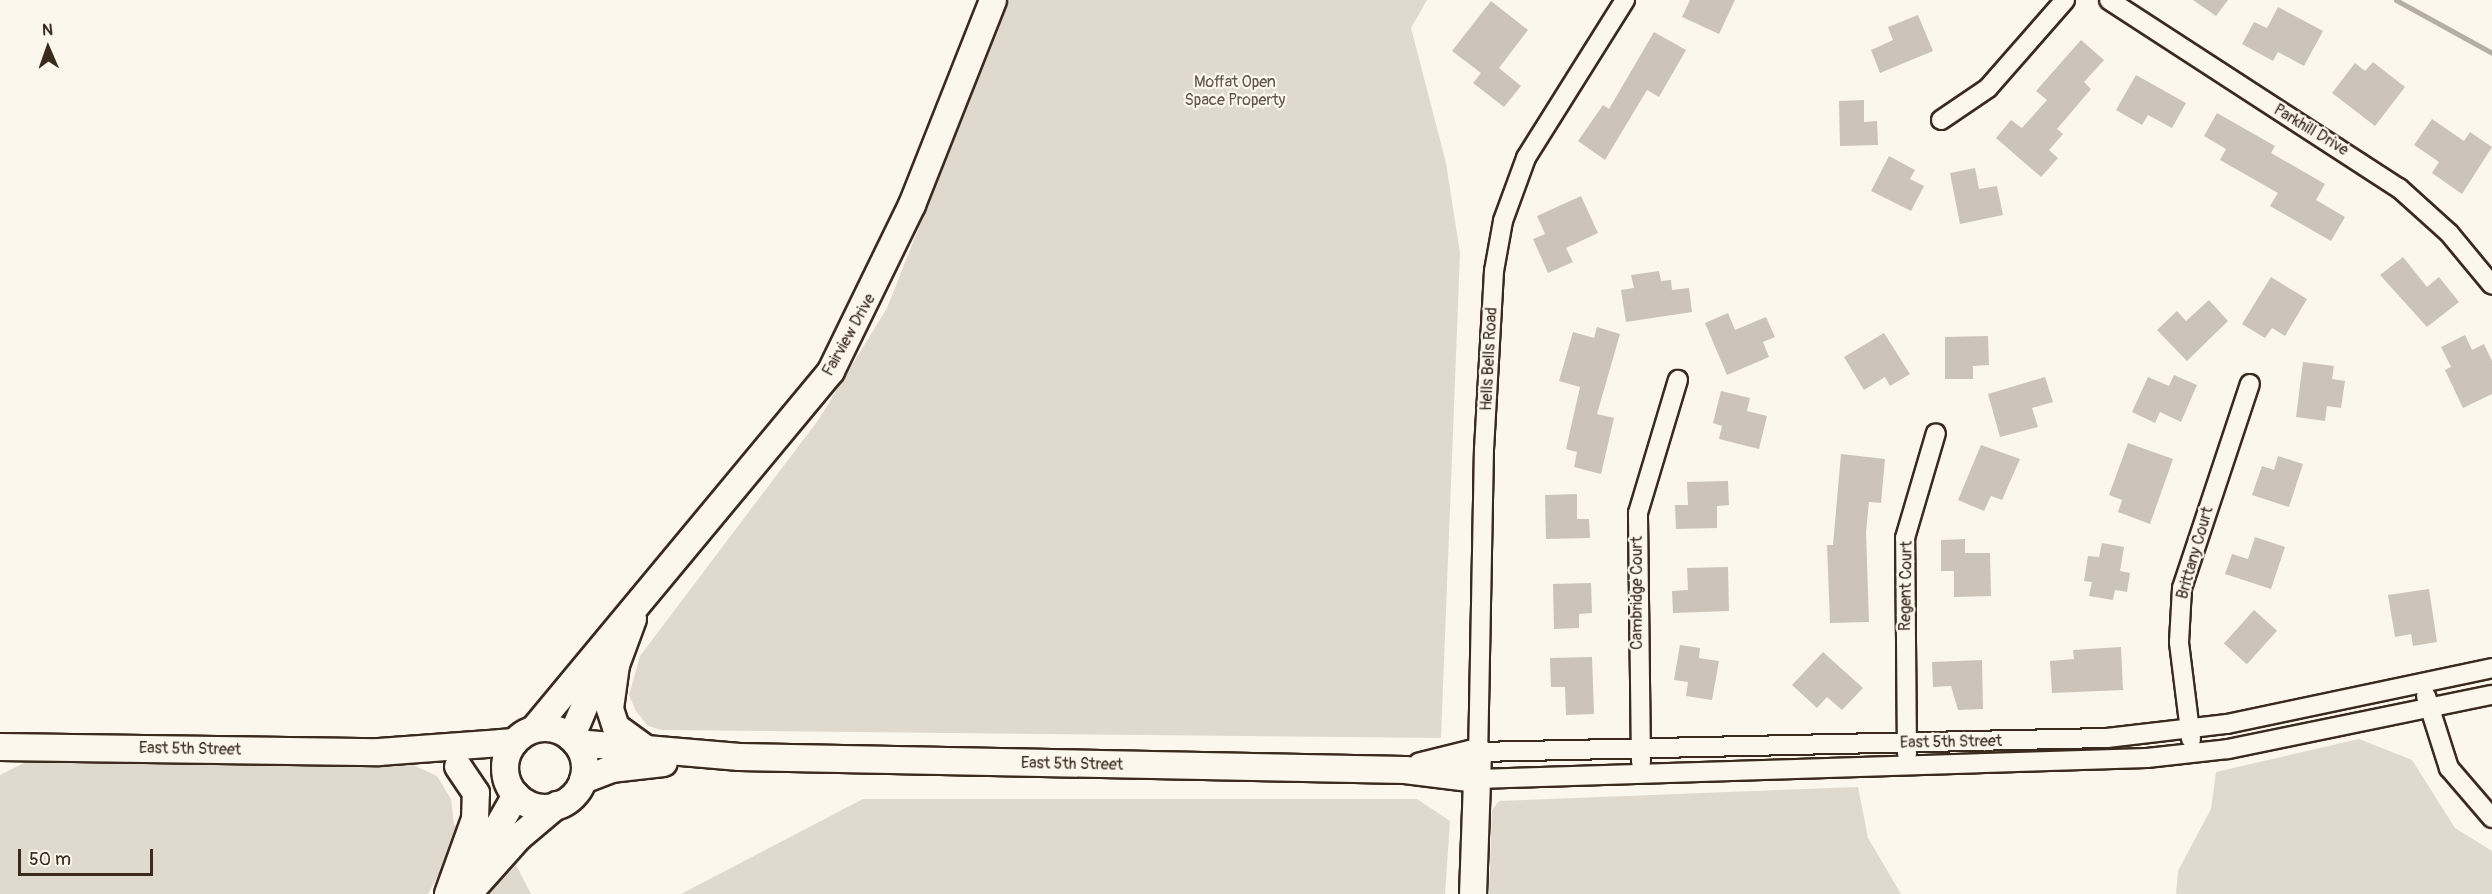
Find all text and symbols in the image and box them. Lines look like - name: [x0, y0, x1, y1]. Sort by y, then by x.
- north arrow: [18, 18, 78, 78]
- text: N: [42, 20, 53, 40]
- park label: Moffat Open Space Property: [1185, 72, 1285, 110]
- street label: Parkhill Drive: [2270, 100, 2352, 160]
- street label: Fairview Drive: [819, 291, 879, 379]
- street label: Hells Bells Road: [1477, 307, 1501, 411]
- street label: Brittany Court: [2173, 505, 2217, 601]
- street label: Cambridge Court: [1627, 536, 1647, 650]
- street label: Regent Court: [1896, 541, 1916, 631]
- street label: East 5th Street: [1900, 732, 2002, 752]
- street label: East 5th Street: [139, 739, 241, 759]
- street label: East 5th Street: [1021, 754, 1123, 774]
- scale bar: [21, 837, 156, 875]
- text: 50 m: [29, 848, 71, 871]

